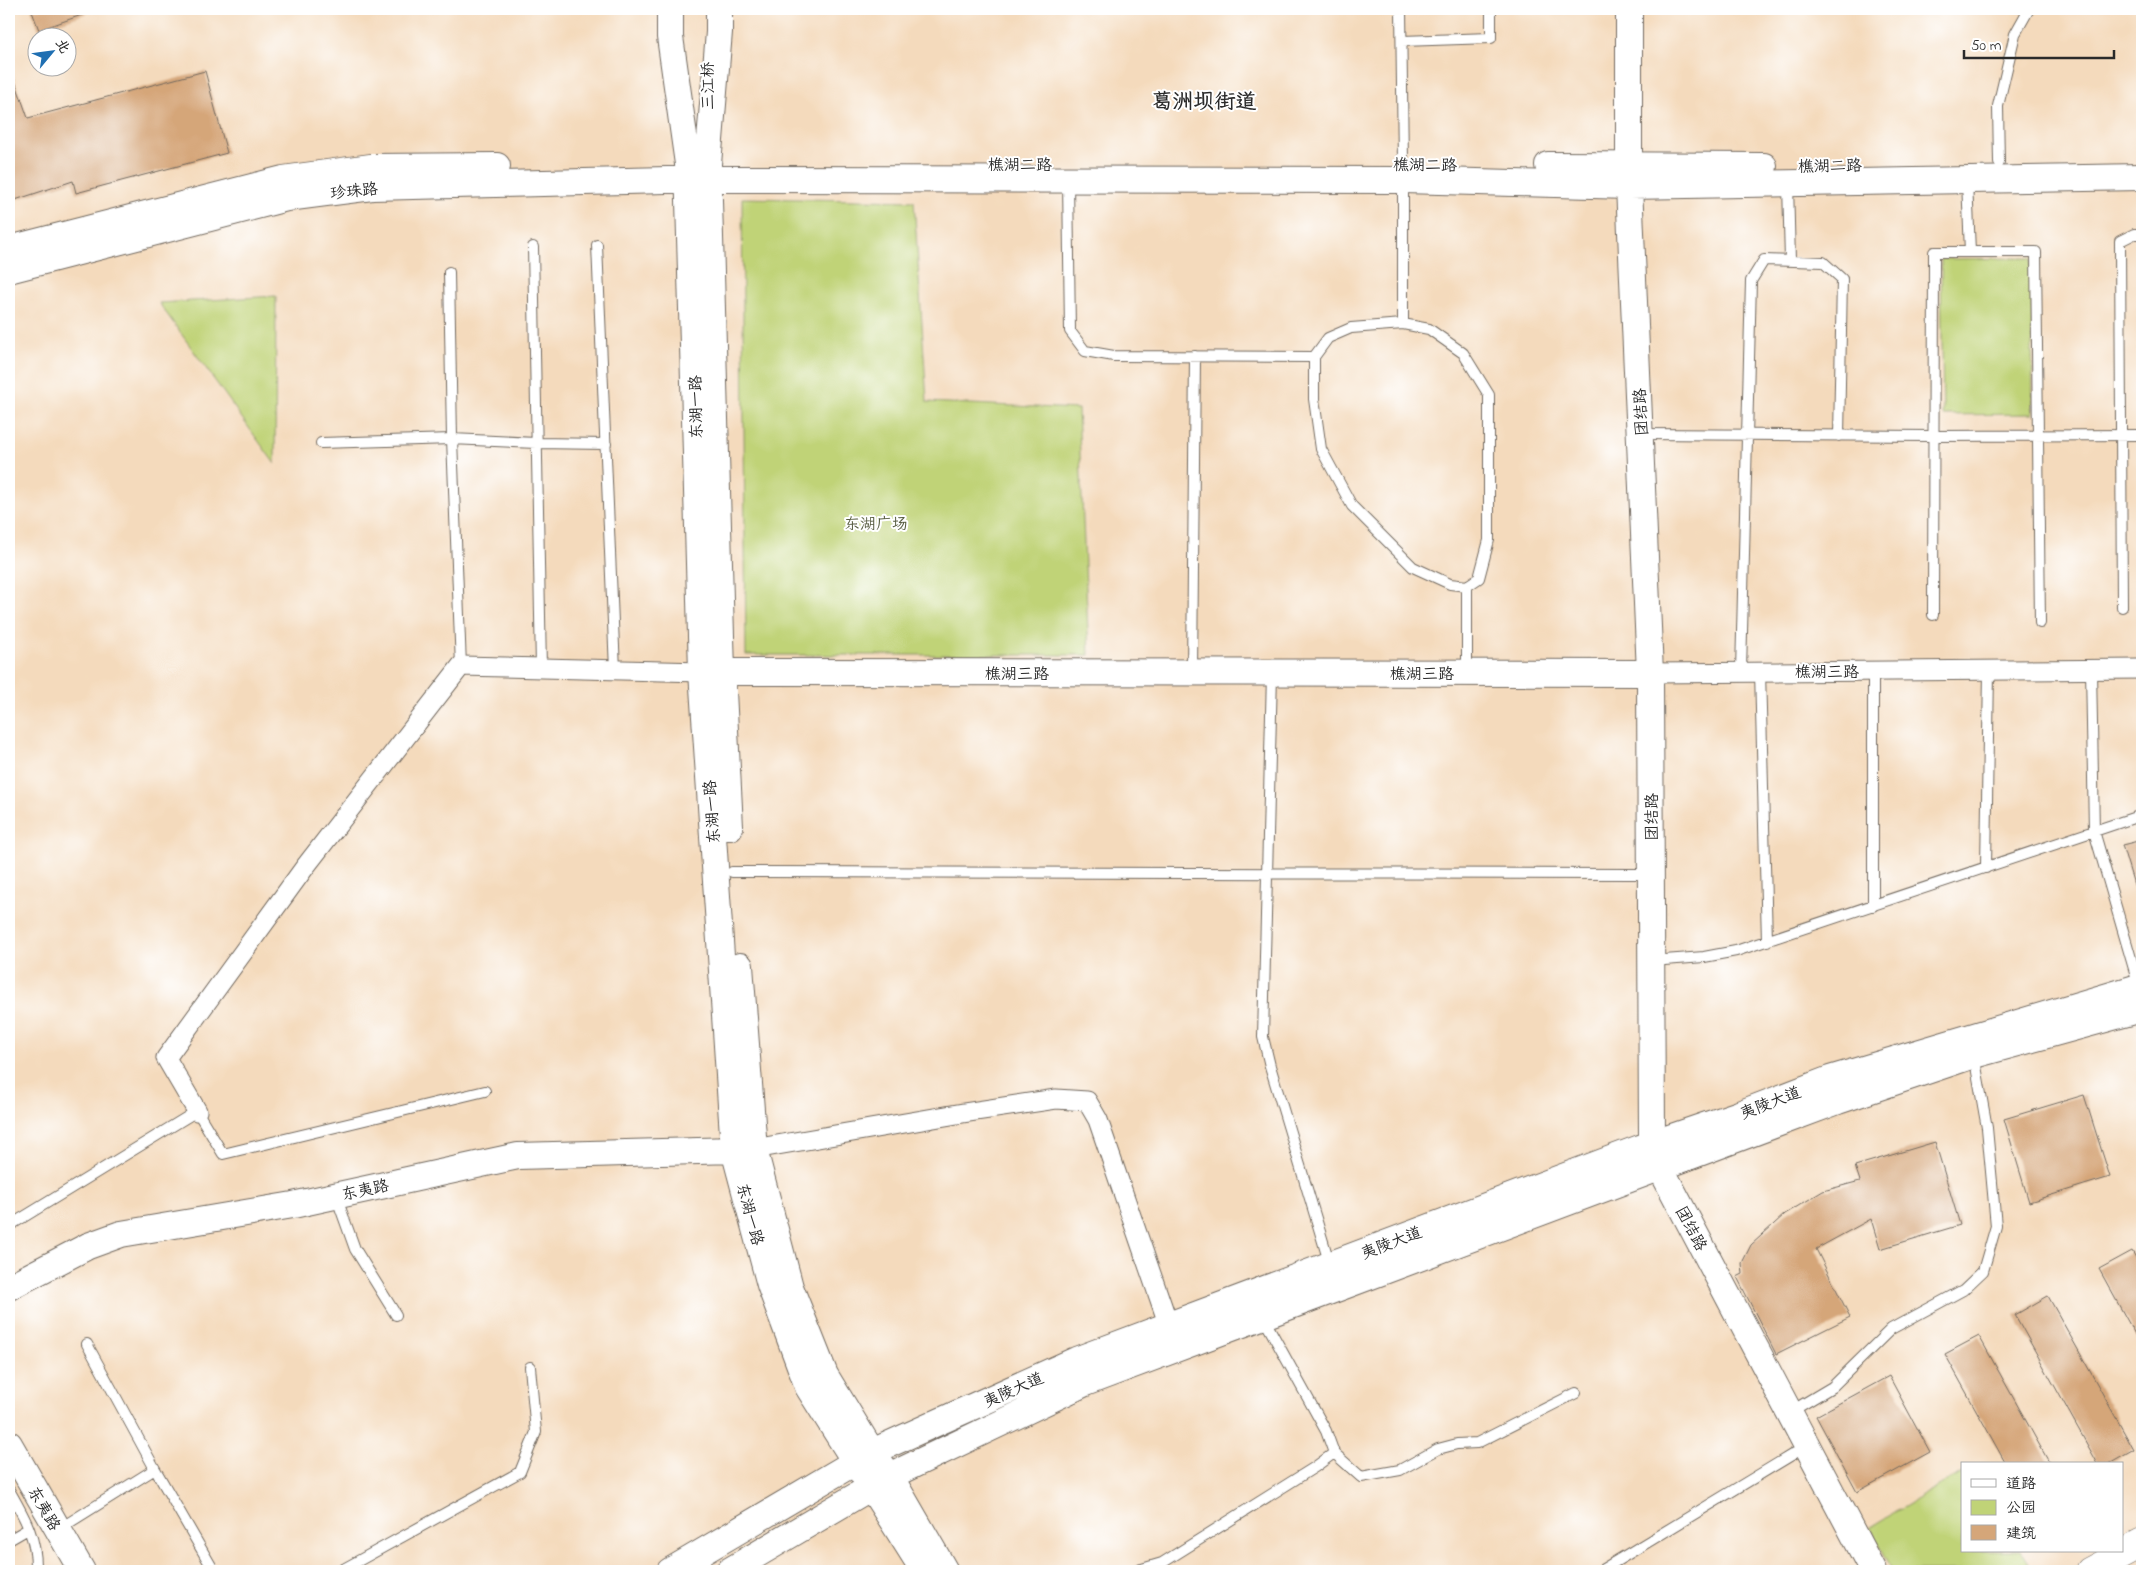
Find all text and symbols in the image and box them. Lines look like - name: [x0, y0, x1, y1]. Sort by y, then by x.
- north arrow: [28, 28, 78, 78]
- scale bar: [1964, 28, 2114, 60]
- text: 北: [49, 35, 75, 58]
- text: 50 m: [1971, 35, 2002, 57]
- street label: 三江桥: [697, 62, 721, 110]
- district label: 葛洲坝街道: [1152, 88, 1257, 118]
- street label: 樵湖二路: [1393, 153, 1457, 179]
- street label: 樵湖二路: [988, 154, 1052, 178]
- street label: 樵湖二路: [1798, 154, 1862, 180]
- street label: 珍珠路: [329, 178, 379, 206]
- street label: 东湖一路: [684, 375, 710, 439]
- street label: 团结路: [1629, 387, 1655, 436]
- park label: 东湖广场: [844, 513, 908, 537]
- street label: 樵湖三路: [1795, 661, 1859, 685]
- street label: 樵湖三路: [985, 663, 1049, 687]
- street label: 樵湖三路: [1390, 663, 1454, 687]
- street label: 东湖一路: [699, 779, 727, 845]
- street label: 团结路: [1641, 793, 1665, 841]
- street label: 夷陵大道: [1737, 1081, 1805, 1127]
- street label: 东夷路: [339, 1174, 391, 1208]
- street label: 东湖一路: [729, 1180, 769, 1249]
- street label: 团结路: [1668, 1202, 1712, 1256]
- street label: 夷陵大道: [1358, 1221, 1426, 1267]
- street label: 夷陵大道: [980, 1367, 1048, 1415]
- legend: [1961, 1462, 2124, 1552]
- text: 道路: [2006, 1473, 2036, 1495]
- street label: 东夷路: [21, 1482, 66, 1536]
- text: 公园: [2006, 1497, 2036, 1519]
- text: 建筑: [2006, 1523, 2036, 1545]

